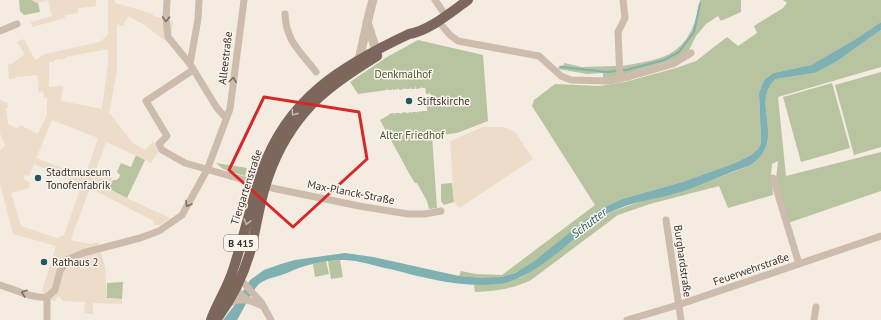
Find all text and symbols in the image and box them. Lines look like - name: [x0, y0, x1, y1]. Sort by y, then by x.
- one-way arrow: [162, 16, 170, 22]
- street label: Alleestraße: [215, 30, 235, 85]
- park label: Denkmalhof: [375, 67, 432, 81]
- one-way arrow: [229, 76, 238, 83]
- place label: Stiftskirche: [417, 94, 470, 108]
- marker: Stiftskirche: [404, 96, 414, 106]
- one-way arrow: [292, 108, 299, 115]
- park label: Alter Friedhof: [380, 128, 445, 142]
- street label: Tiergartenstraße: [227, 147, 265, 227]
- place label: Stadtmuseum Tonofenfabrik: [46, 165, 111, 192]
- marker: Stadtmuseum Tonofenfabrik: [33, 173, 43, 183]
- street label: Max-Planck-Straße: [306, 177, 396, 207]
- one-way arrow: [185, 200, 193, 207]
- water label: Schutter: [568, 204, 610, 241]
- one-way arrow: [243, 218, 251, 225]
- street label: Burghardstraße: [671, 224, 695, 298]
- road number: B 415: [224, 235, 258, 251]
- street label: Feuerwehrstraße: [711, 249, 791, 289]
- place label: Rathaus 2: [52, 255, 99, 269]
- marker: Rathaus 2: [39, 257, 49, 267]
- one-way arrow: [20, 289, 27, 297]

